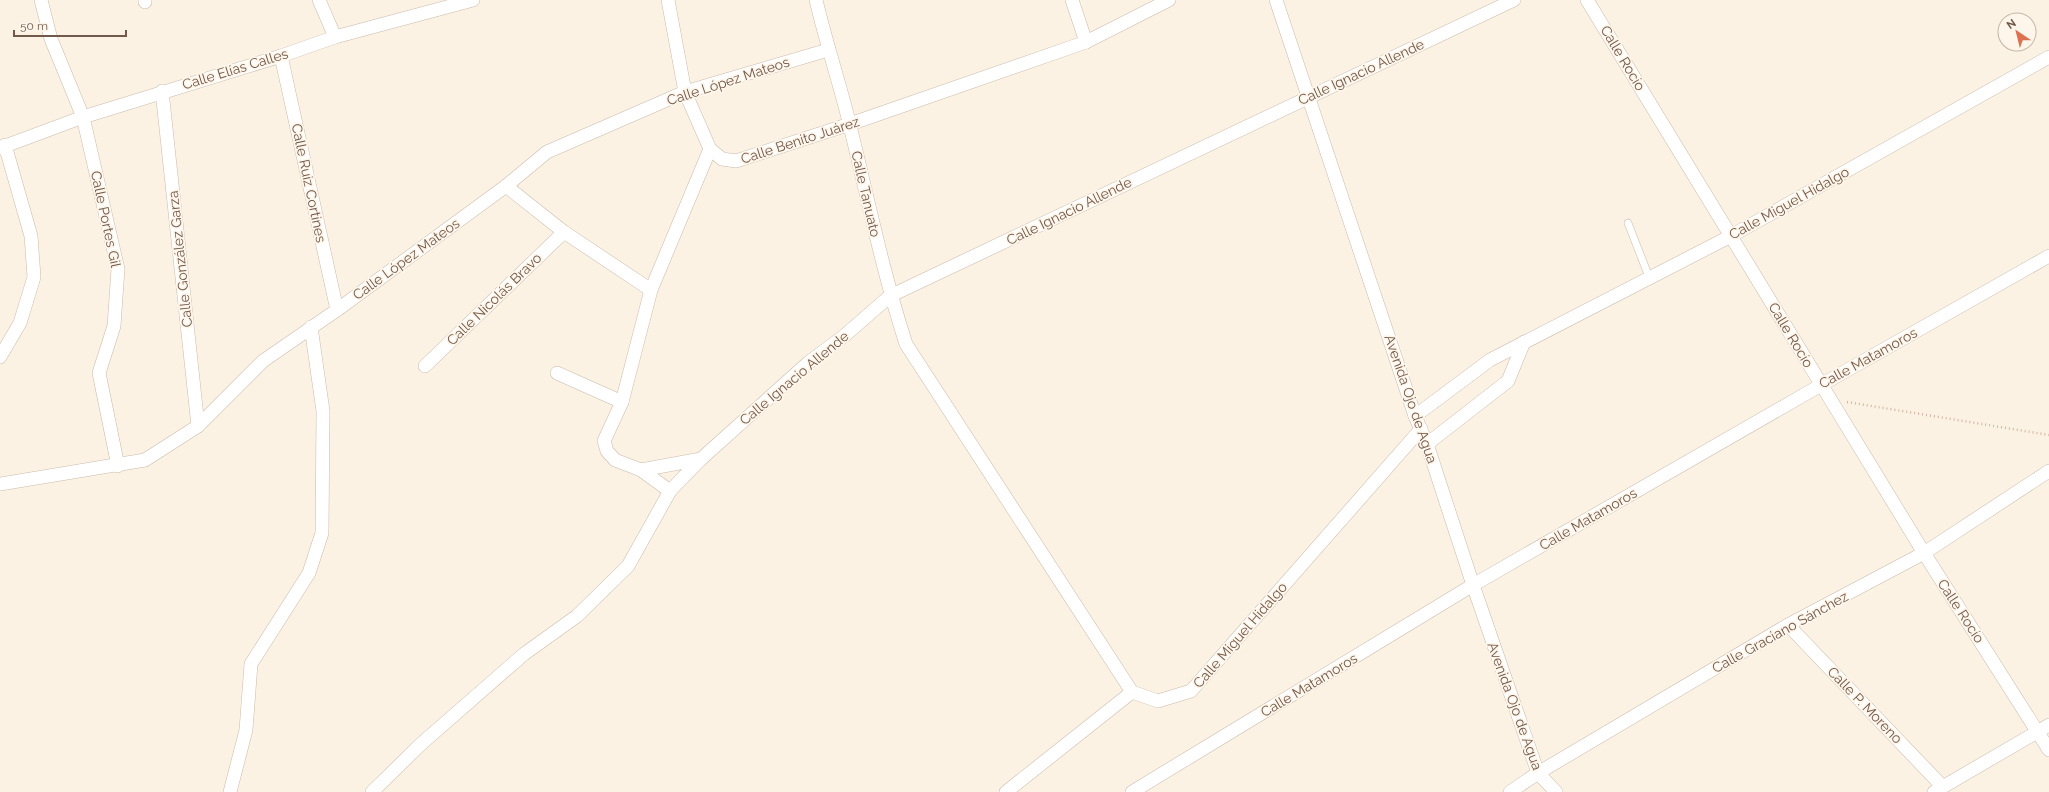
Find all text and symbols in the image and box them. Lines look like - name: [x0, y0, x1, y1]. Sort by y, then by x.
- scale bar: [14, 12, 126, 38]
- north arrow: [1997, 12, 2037, 52]
- text: N: [2004, 16, 2019, 32]
- text: 50 m: [20, 19, 48, 33]
- street label: Calle Rocío: [1597, 23, 1649, 93]
- street label: Calle Ignacio Allende: [1296, 36, 1426, 108]
- street label: Calle Elías Calles: [180, 45, 290, 93]
- street label: Calle López Mateos: [665, 54, 791, 108]
- street label: Calle Benito Juárez: [739, 113, 861, 167]
- street label: Calle Ruiz Cortines: [289, 122, 329, 244]
- street label: Calle Tanuato: [848, 149, 884, 239]
- street label: Calle Miguel Hidalgo: [1726, 163, 1852, 243]
- street label: Calle Portes Gil: [88, 169, 124, 269]
- street label: Calle Ignacio Allende: [1004, 174, 1134, 248]
- street label: Calle González Garza: [165, 190, 195, 328]
- street label: Calle López Mateos: [350, 215, 463, 303]
- street label: Calle Nicolás Bravo: [443, 250, 545, 348]
- street label: Calle Rocío: [1765, 300, 1817, 370]
- street label: Calle Matamoros: [1816, 324, 1920, 392]
- street label: Calle Ignacio Allende: [736, 328, 852, 428]
- street label: Avenida Ojo de Agua: [1381, 333, 1441, 465]
- street label: Calle Matamoros: [1536, 485, 1640, 553]
- street label: Calle Rocío: [1934, 576, 1988, 646]
- street label: Calle Miguel Hidalgo: [1190, 579, 1290, 691]
- street label: Calle Graciano Sánchez: [1709, 588, 1851, 676]
- street label: Avenida Ojo de Agua: [1484, 640, 1546, 772]
- street label: Calle Matamoros: [1258, 650, 1360, 720]
- street label: Calle P. Moreno: [1824, 663, 1906, 747]

